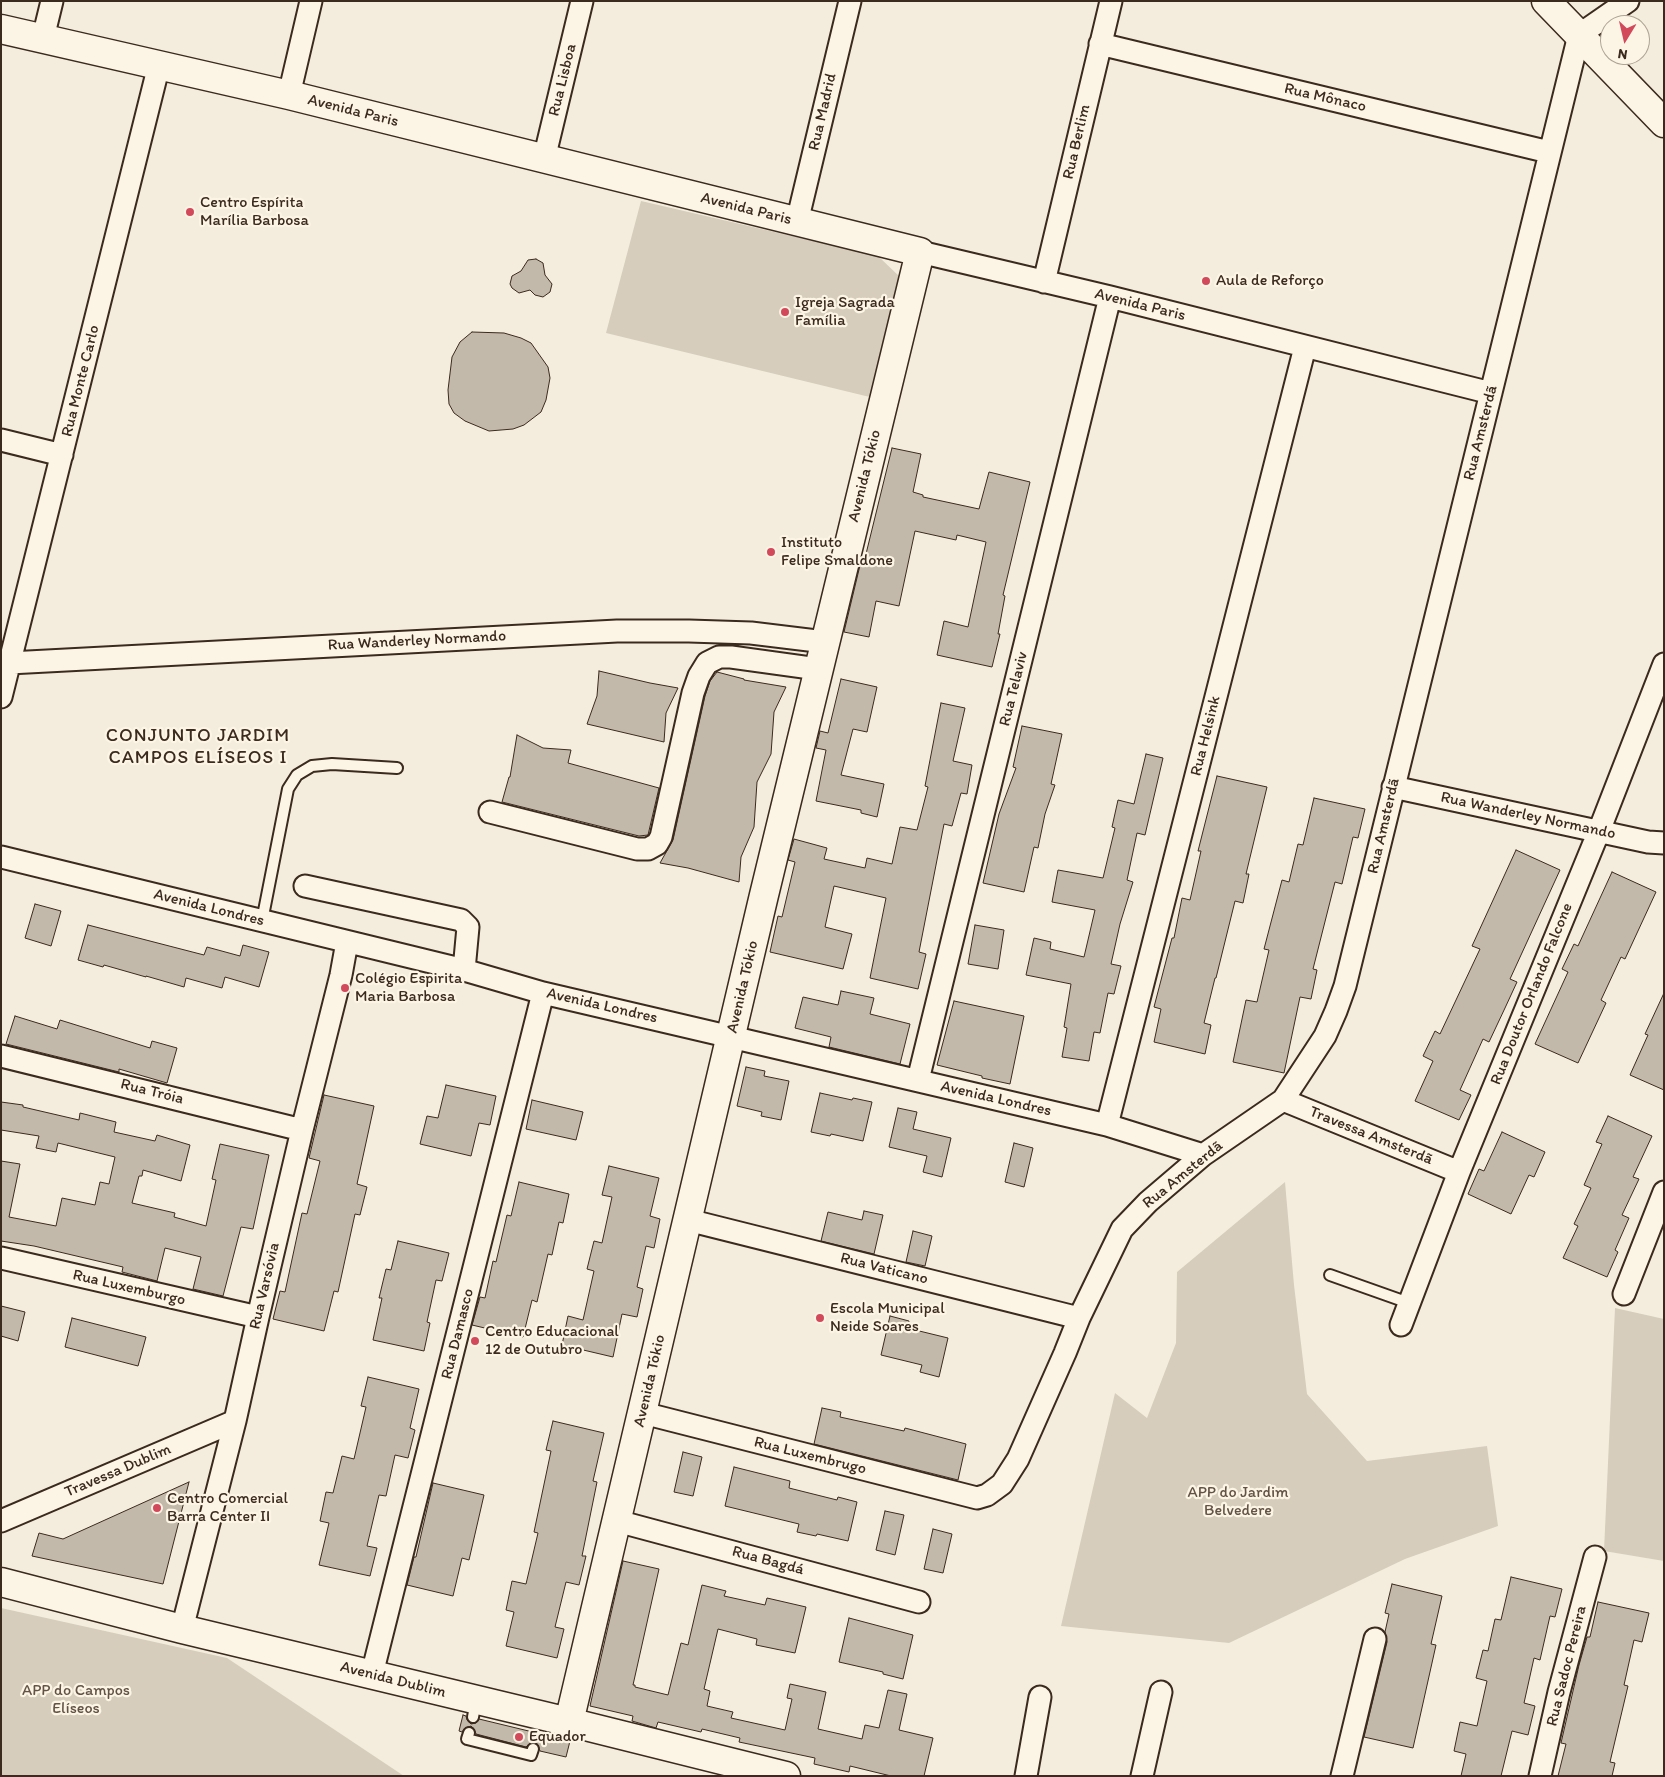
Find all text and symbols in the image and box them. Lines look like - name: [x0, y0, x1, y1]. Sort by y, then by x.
- north arrow: [1600, 15, 1650, 65]
- street label: Rua Lisboa: [545, 42, 581, 118]
- text: N: [1617, 45, 1629, 63]
- street label: Rua Madrid: [805, 72, 841, 152]
- street label: Rua Mônaco: [1282, 79, 1368, 117]
- street label: Avenida Paris: [306, 90, 400, 132]
- street label: Rua Berlim: [1059, 103, 1095, 181]
- street label: Avenida Paris: [699, 188, 793, 230]
- place label: Centro Espírita Marília Barbosa: [200, 193, 309, 231]
- marker: Centro Espírita Marília Barbosa: [184, 206, 196, 218]
- place label: Aula de Reforço: [1216, 271, 1324, 291]
- marker: Aula de Reforço: [1200, 275, 1212, 287]
- street label: Avenida Paris: [1093, 284, 1187, 326]
- place label: Igreja Sagrada Família: [795, 293, 895, 331]
- marker: Igreja Sagrada Família: [779, 306, 791, 318]
- street label: Rua Monte Carlo: [58, 323, 104, 439]
- street label: Rua Amsterdã: [1460, 383, 1502, 483]
- street label: Avenida Tókio: [844, 428, 886, 524]
- place label: Instituto Felipe Smaldone: [781, 533, 893, 571]
- marker: Instituto Felipe Smaldone: [765, 546, 777, 558]
- street label: Rua Wanderley Normando: [327, 627, 507, 655]
- street label: Rua Telaviv: [995, 650, 1033, 728]
- street label: Rua Helsink: [1187, 694, 1225, 778]
- district label: CONJUNTO JARDIM CAMPOS ELÍSEOS I: [105, 725, 291, 769]
- street label: Rua Amsterdã: [1364, 776, 1404, 876]
- street label: Rua Wanderley Normando: [1439, 788, 1617, 844]
- street label: Avenida Londres: [152, 885, 266, 931]
- street label: Rua Doutor Orlando Falcone: [1487, 900, 1577, 1088]
- street label: Avenida Tókio: [723, 939, 763, 1035]
- place label: Colégio Espirita Maria Barbosa: [355, 969, 462, 1007]
- marker: Colégio Espirita Maria Barbosa: [339, 982, 351, 994]
- street label: Avenida Londres: [545, 984, 659, 1028]
- street label: Rua Tróia: [118, 1075, 186, 1109]
- street label: Avenida Londres: [939, 1077, 1053, 1121]
- street label: Travessa Amsterdã: [1306, 1102, 1436, 1170]
- street label: Rua Amsterdã: [1139, 1137, 1227, 1213]
- street label: Rua Varsóvia: [246, 1241, 284, 1331]
- street label: Rua Vaticano: [838, 1249, 930, 1289]
- street label: Rua Luxemburgo: [71, 1266, 187, 1310]
- street label: Rua Damasco: [437, 1287, 479, 1381]
- place label: Escola Municipal Neide Soares: [830, 1299, 945, 1337]
- marker: Escola Municipal Neide Soares: [814, 1312, 826, 1324]
- place label: Centro Educacional 12 de Outubro: [485, 1322, 619, 1360]
- street label: Avenida Tókio: [630, 1333, 670, 1429]
- marker: Centro Educacional 12 de Outubro: [469, 1335, 481, 1347]
- street label: Rua Luxembrugo: [752, 1433, 868, 1479]
- street label: Travessa Dublim: [62, 1440, 174, 1502]
- park label: APP do Jardim Belvedere: [1187, 1483, 1289, 1521]
- place label: Centro Comercial Barra Center II: [167, 1489, 288, 1527]
- marker: Centro Comercial Barra Center II: [151, 1502, 163, 1514]
- street label: Rua Bagdá: [730, 1542, 806, 1580]
- street label: Rua Sadoc Pereira: [1543, 1604, 1591, 1728]
- street label: Avenida Dublim: [338, 1658, 448, 1702]
- park label: APP do Campos Elíseos: [22, 1681, 130, 1719]
- place label: Equador: [529, 1727, 586, 1747]
- marker: Equador: [513, 1731, 525, 1743]

